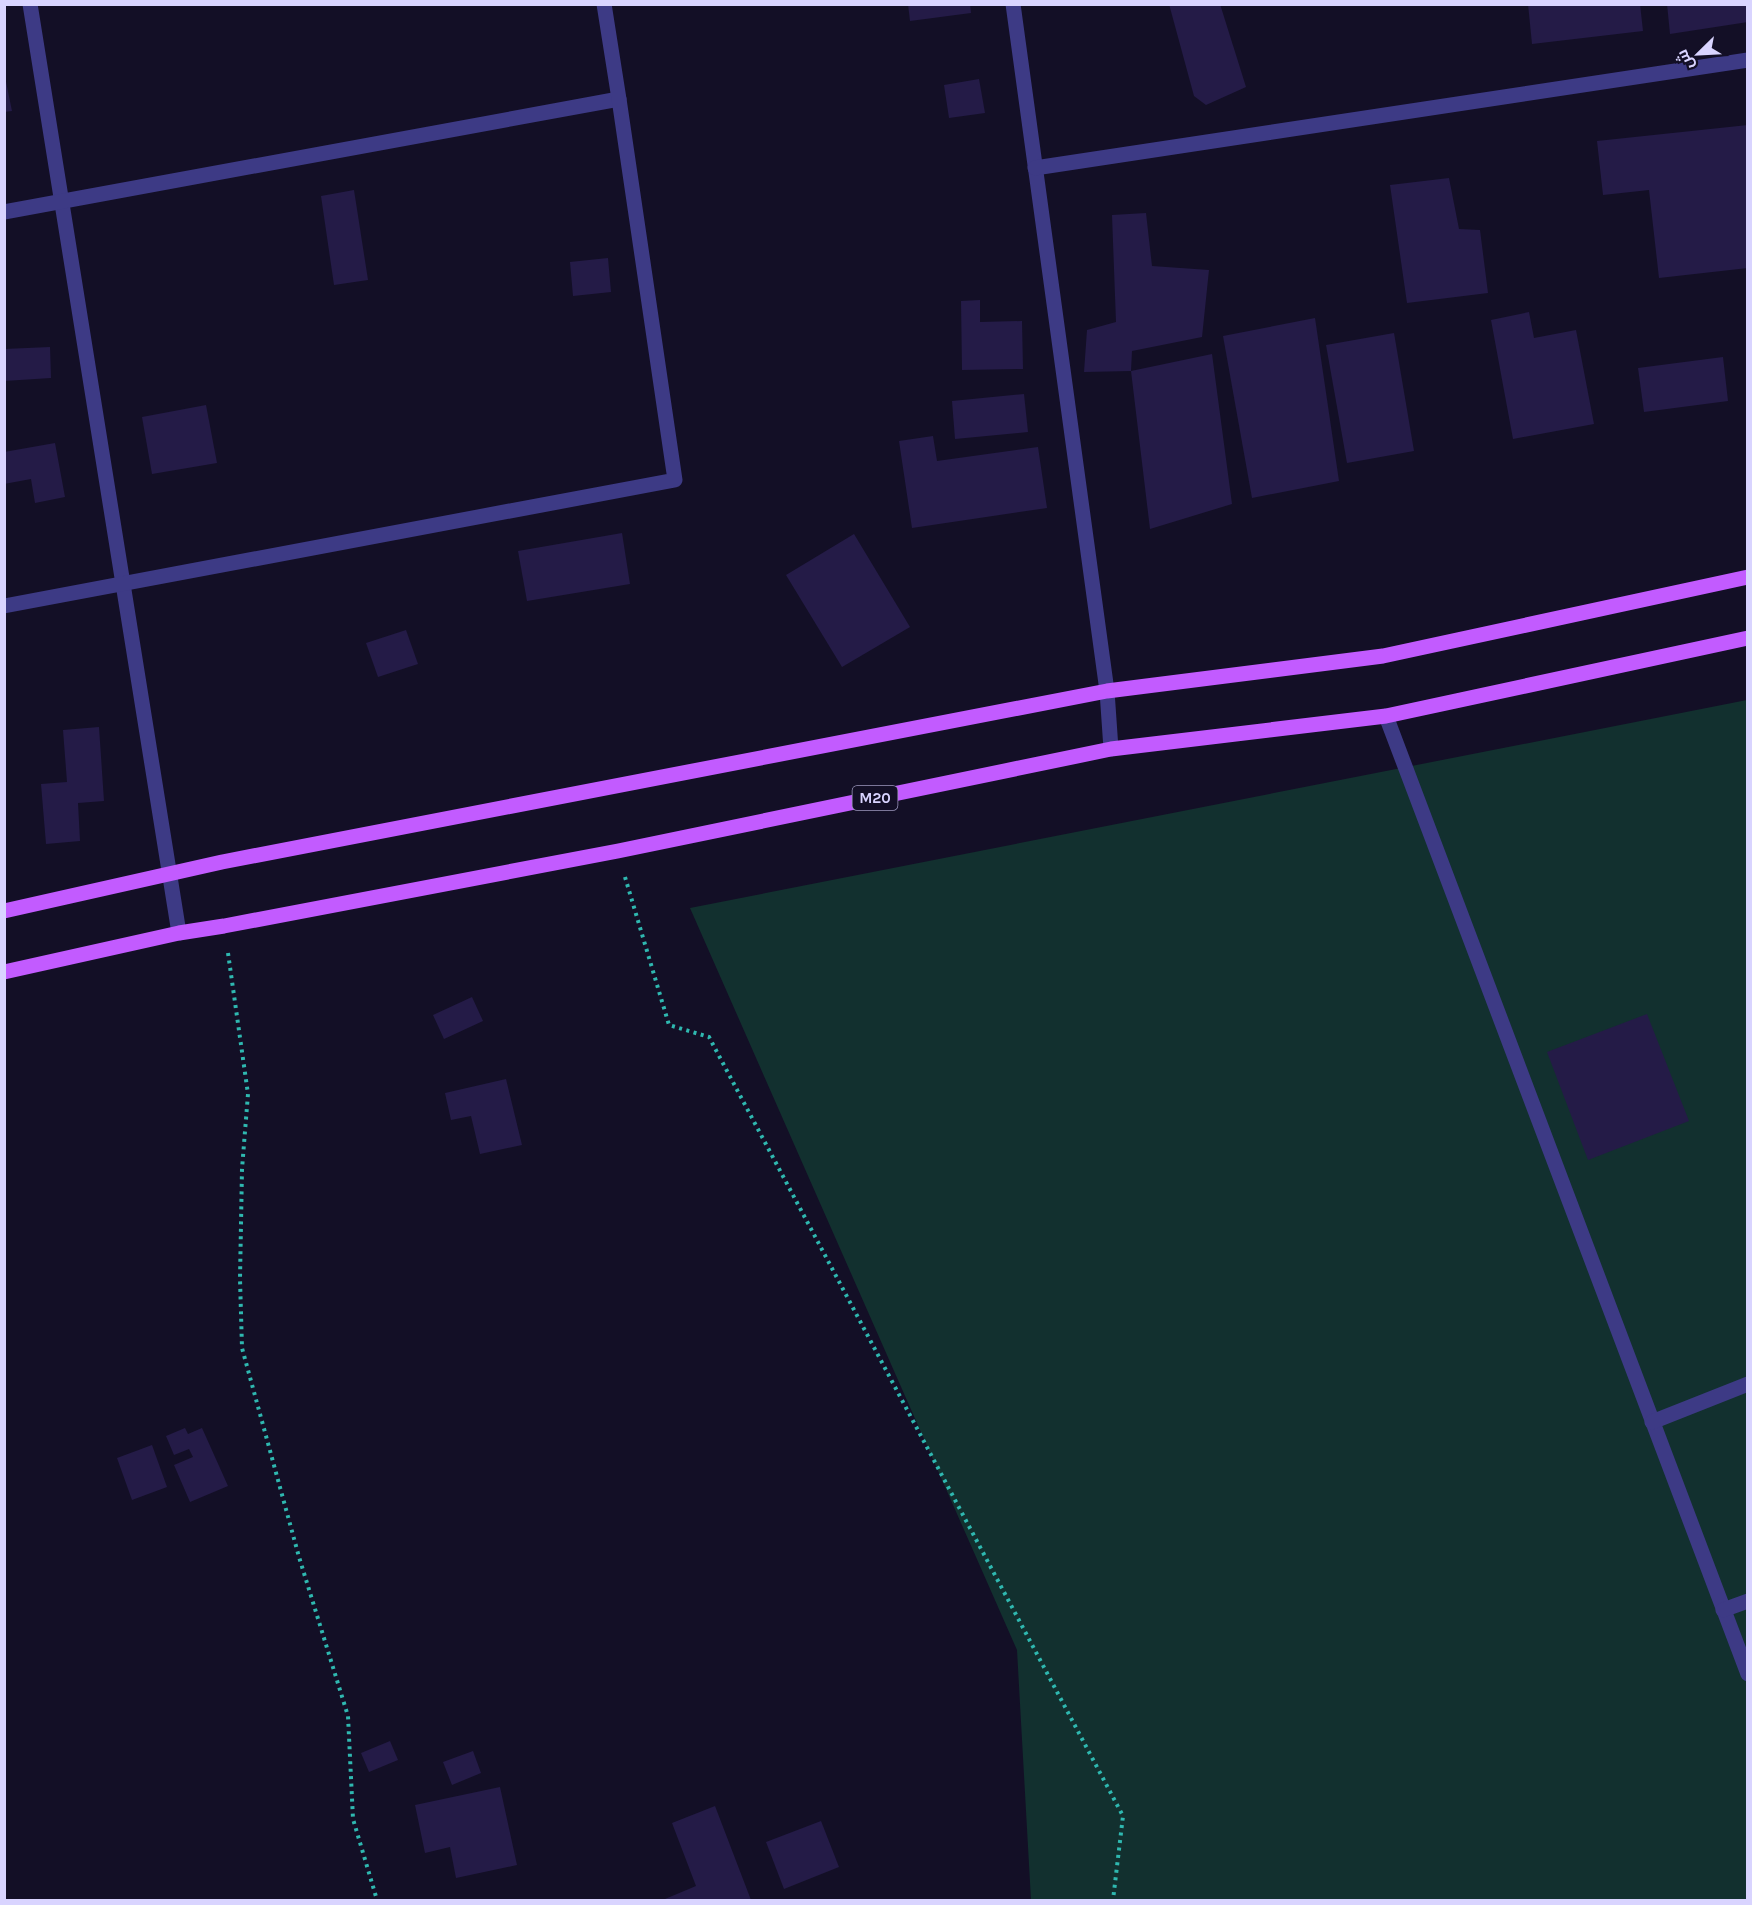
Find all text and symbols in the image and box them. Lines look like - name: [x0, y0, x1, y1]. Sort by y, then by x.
- north arrow: [1668, 24, 1728, 84]
- text: ش: [1672, 47, 1698, 73]
- road number: M20: [852, 786, 898, 810]

